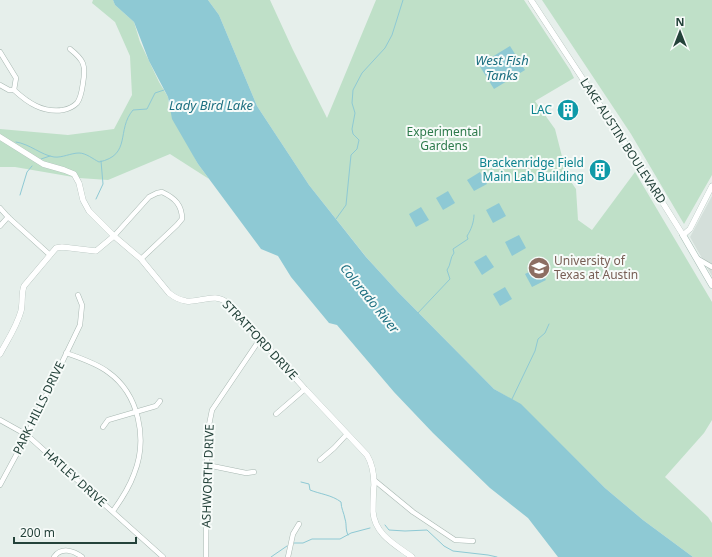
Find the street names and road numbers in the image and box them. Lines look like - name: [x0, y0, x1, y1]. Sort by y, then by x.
- street label: LAKE AUSTIN BOULEVARD: [576, 75, 671, 207]
- street label: STRATFORD DRIVE: [219, 296, 302, 383]
- street label: PARK HILLS DRIVE: [9, 358, 68, 457]
- street label: ASHWORTH DRIVE: [197, 424, 218, 528]
- street label: HATLEY DRIVE: [40, 445, 111, 511]

